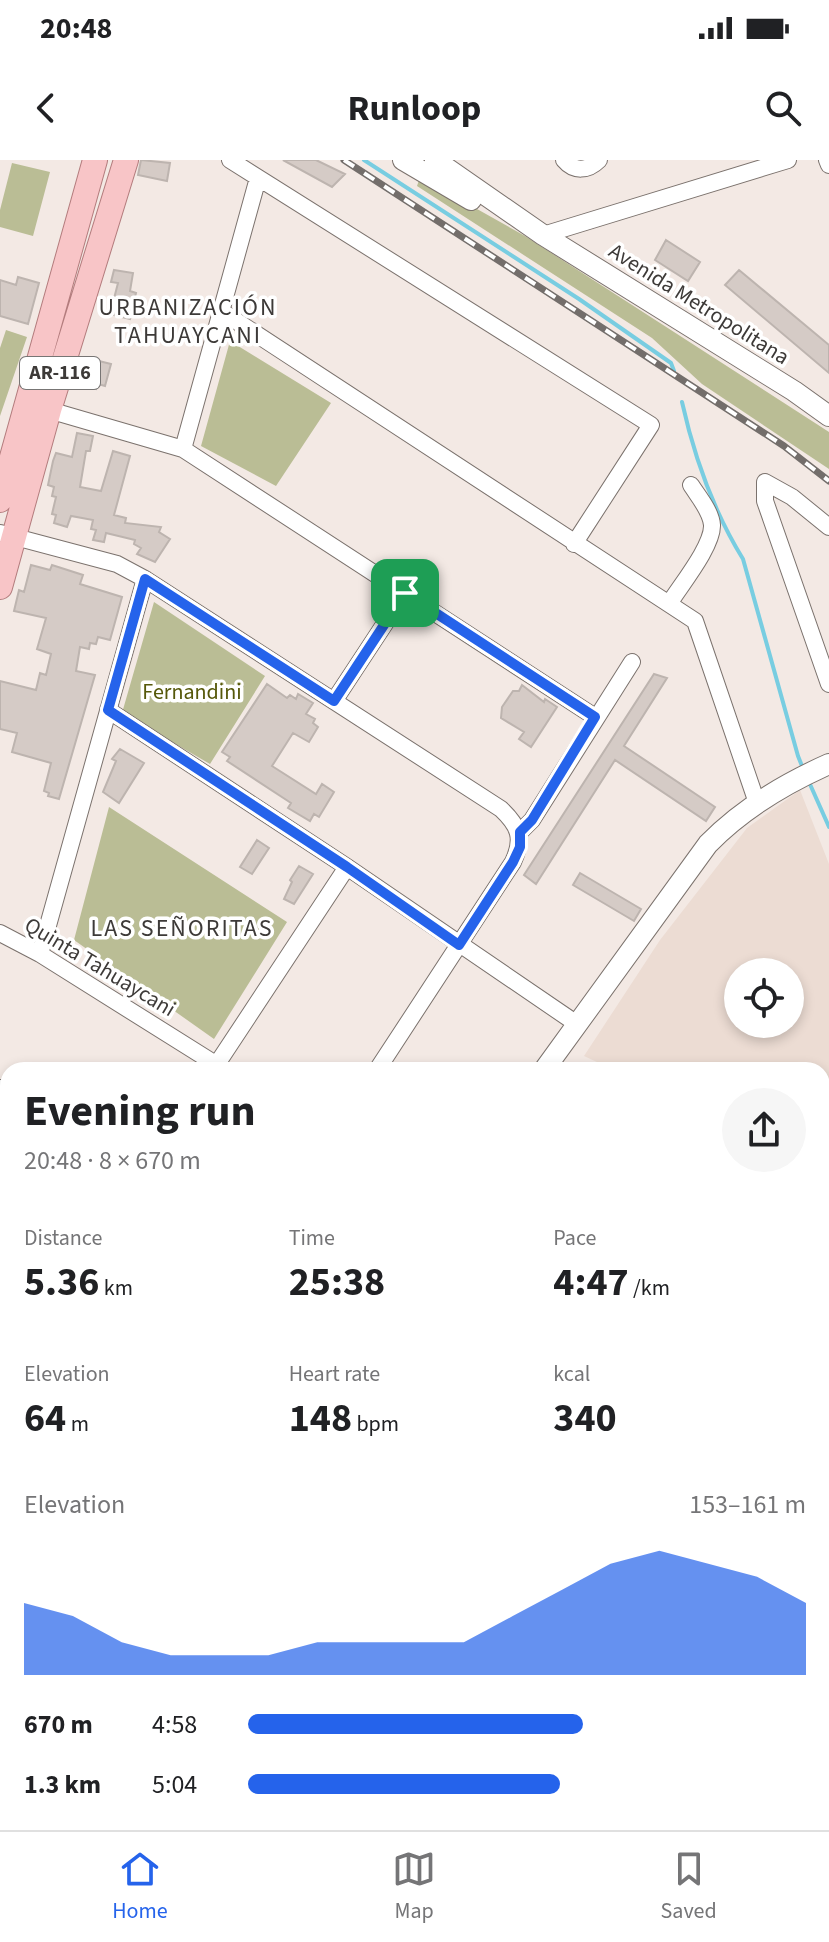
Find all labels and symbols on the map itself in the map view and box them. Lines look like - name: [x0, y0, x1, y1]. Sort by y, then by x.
- street label: Avenida Metropolitana: [602, 235, 796, 373]
- district label: URBANIZACIÓN TAHUAYCANI: [98, 290, 278, 353]
- road number: AR-116: [20, 357, 100, 389]
- pin: [371, 559, 439, 627]
- park label: Fernandini: [142, 676, 242, 708]
- street label: Quinta Tahuaycani: [18, 909, 182, 1025]
- district label: LAS SEÑORITAS: [90, 911, 274, 946]

